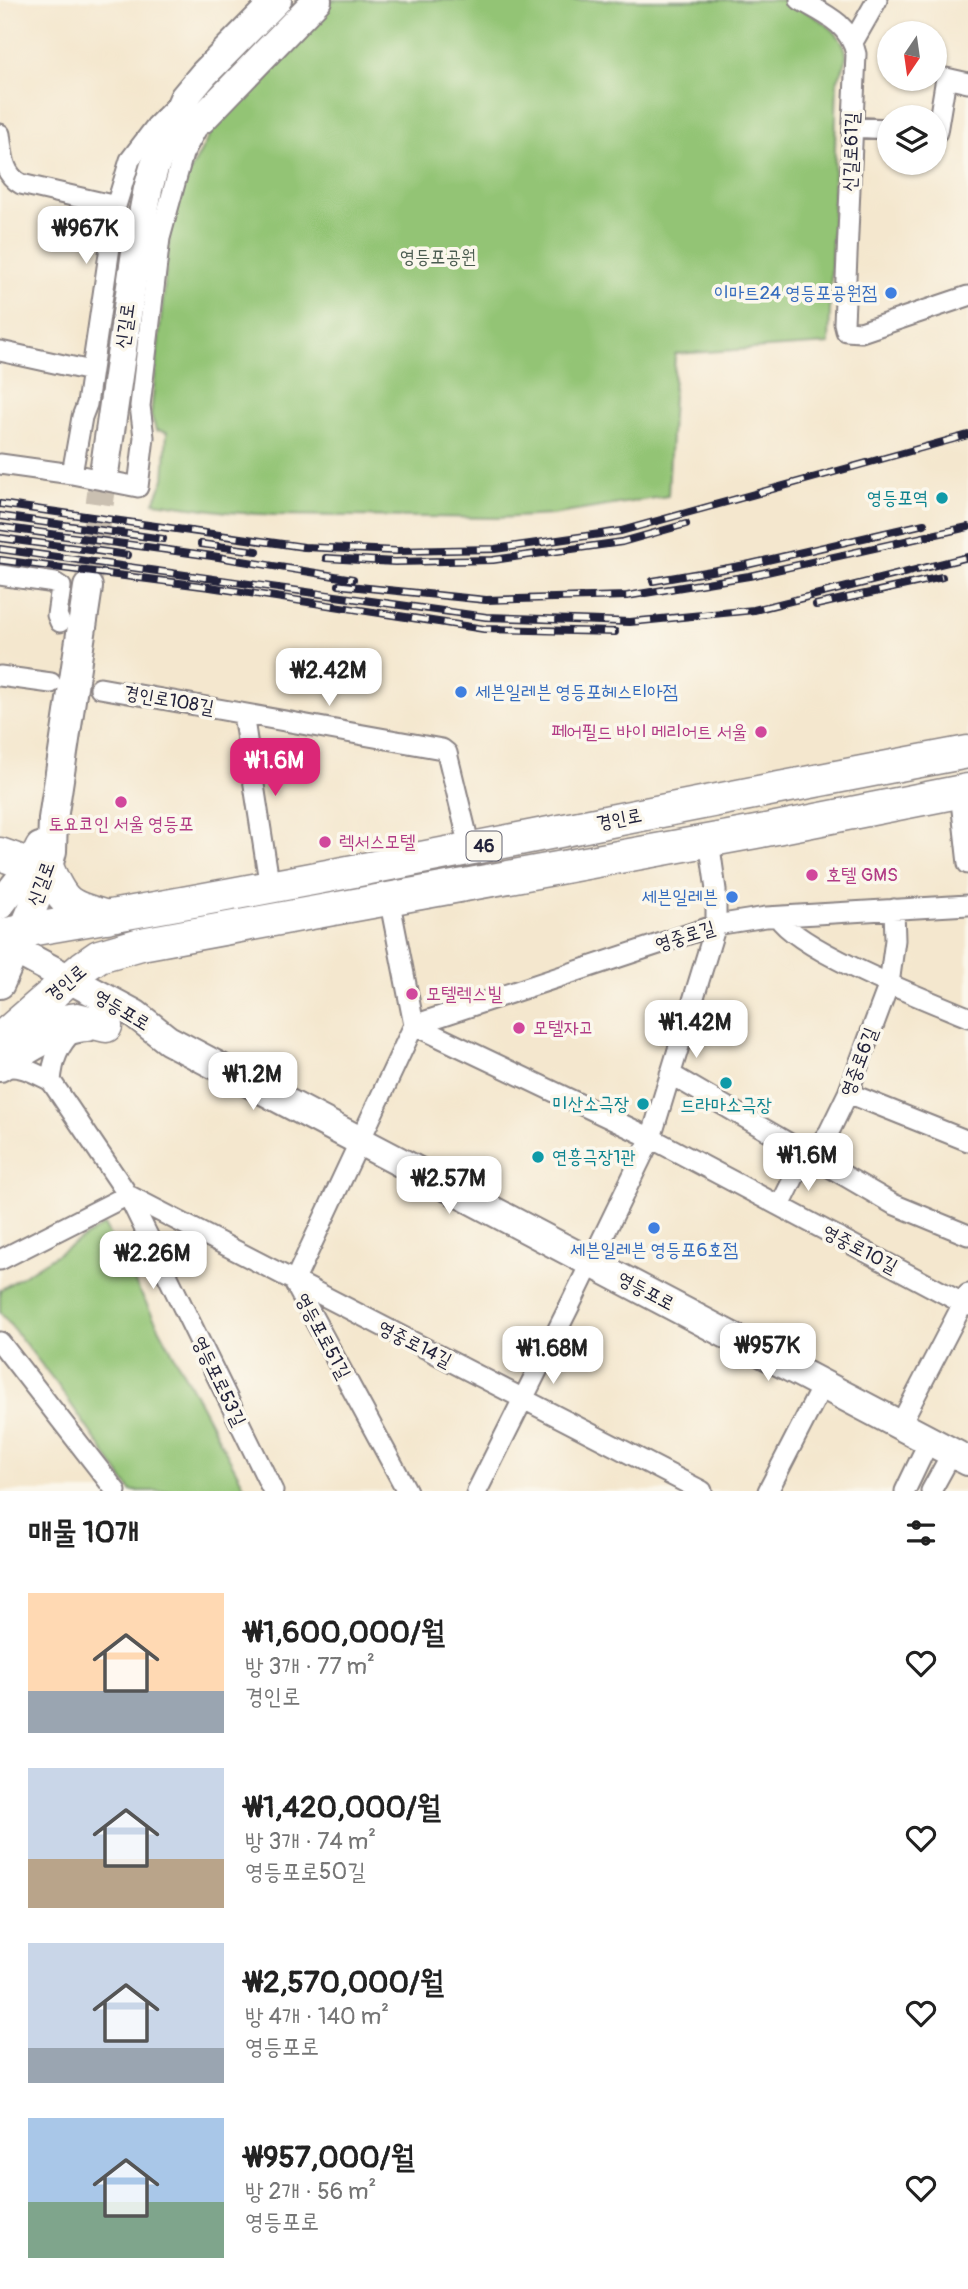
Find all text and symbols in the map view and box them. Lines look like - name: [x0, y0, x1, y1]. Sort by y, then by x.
- north arrow: [877, 21, 947, 91]
- map controls: [877, 21, 947, 175]
- button: layers: [877, 105, 947, 175]
- street label: 신길로61길: [838, 112, 864, 192]
- pin: ₩967K: [37, 206, 135, 266]
- text: ₩967K: [54, 214, 118, 243]
- park label: 영등포공원: [400, 245, 476, 269]
- place label: 이마트24 영등포공원점: [714, 281, 877, 305]
- marker: 이마트24 영등포공원점: [883, 285, 899, 301]
- street label: 신길로: [110, 302, 140, 350]
- place label: 영등포역: [867, 486, 928, 510]
- marker: 영등포역: [934, 490, 950, 506]
- pin: ₩2.42M: [272, 648, 386, 708]
- text: ₩2.42M: [292, 656, 366, 685]
- street label: 경인로108길: [122, 680, 216, 720]
- place label: 세븐일레븐 영등포헤스티아점: [475, 680, 678, 704]
- marker: 세븐일레븐 영등포헤스티아점: [453, 684, 469, 700]
- place label: 페어필드 바이 메리어트 서울: [551, 720, 747, 744]
- marker: 페어필드 바이 메리어트 서울: [753, 724, 769, 740]
- pin: ₩1.6M: [226, 738, 324, 798]
- text: ₩1.6M: [246, 746, 304, 775]
- marker: 토요코인 서울 영등포: [113, 794, 129, 810]
- street label: 경인로: [594, 803, 644, 835]
- place label: 토요코인 서울 영등포: [48, 812, 194, 836]
- place label: 렉서스모텔: [339, 830, 415, 854]
- road number: 46: [466, 832, 502, 860]
- marker: 렉서스모텔: [317, 834, 333, 850]
- street label: 신길로: [22, 858, 60, 910]
- place label: 호텔 GMS: [826, 863, 898, 887]
- marker: 호텔 GMS: [804, 867, 820, 883]
- place label: 세븐일레븐: [642, 885, 718, 909]
- marker: 세븐일레븐: [724, 889, 740, 905]
- street label: 영중로길: [652, 916, 718, 956]
- street label: 경인로: [41, 959, 91, 1007]
- place label: 모텔렉스빌: [426, 982, 503, 1006]
- street label: 영등포로: [90, 984, 154, 1036]
- marker: 모텔렉스빌: [404, 986, 420, 1002]
- pin: ₩1.42M: [639, 1000, 753, 1060]
- text: ₩1.42M: [661, 1008, 731, 1037]
- place label: 모텔자고: [533, 1016, 594, 1040]
- marker: 모텔자고: [511, 1020, 527, 1036]
- street label: 영중로6길: [835, 1024, 883, 1100]
- pin: ₩1.2M: [204, 1052, 302, 1112]
- text: ₩1.2M: [224, 1060, 282, 1089]
- marker: 드라마소극장: [718, 1075, 734, 1091]
- place label: 미산소극장: [553, 1092, 629, 1116]
- place label: 드라마소극장: [680, 1093, 772, 1117]
- marker: 미산소극장: [635, 1096, 651, 1112]
- pin: ₩1.6M: [759, 1134, 857, 1193]
- text: ₩1.6M: [779, 1141, 837, 1170]
- place label: 연흥극장1관: [552, 1145, 636, 1169]
- marker: 연흥극장1관: [530, 1149, 546, 1165]
- pin: ₩2.57M: [392, 1156, 506, 1216]
- text: ₩2.57M: [413, 1164, 485, 1193]
- street label: 영중로10길: [818, 1219, 902, 1279]
- marker: 세븐일레븐 영등포6호점: [646, 1220, 662, 1236]
- pin: ₩2.26M: [96, 1232, 210, 1291]
- place label: 세븐일레븐 영등포6호점: [570, 1238, 738, 1262]
- text: ₩2.26M: [116, 1239, 190, 1268]
- street label: 영등포로: [613, 1266, 679, 1316]
- street label: 영등포로51길: [290, 1289, 356, 1383]
- street label: 영중로14길: [374, 1315, 456, 1373]
- pin: ₩957K: [719, 1324, 817, 1383]
- pin: ₩1.68M: [496, 1326, 610, 1386]
- text: ₩957K: [736, 1331, 800, 1360]
- street label: 영등포로53길: [187, 1332, 251, 1430]
- text: ₩1.68M: [518, 1334, 588, 1363]
- text: 매물 10개: [28, 1514, 139, 1551]
- icon: filters: [902, 1514, 940, 1552]
- text: ₩1,600,000/월: [245, 1614, 445, 1651]
- icon: home: [84, 1621, 168, 1705]
- icon: heart: [902, 1644, 940, 1682]
- text: 방 3개 · 77 m²: [245, 1652, 375, 1681]
- text: 경인로: [245, 1682, 301, 1711]
- text: ₩1,420,000/월: [245, 1789, 441, 1826]
- icon: home: [84, 1796, 168, 1880]
- icon: heart: [902, 1819, 940, 1857]
- text: 방 3개 · 74 m²: [245, 1827, 376, 1856]
- text: 영등포로50길: [245, 1857, 366, 1886]
- text: ₩2,570,000/월: [245, 1964, 444, 2001]
- icon: home: [84, 1971, 168, 2055]
- icon: heart: [902, 1994, 940, 2032]
- text: 방 4개 · 140 m²: [245, 2002, 389, 2031]
- text: 영등포로: [245, 2032, 319, 2061]
- text: ₩957,000/월: [245, 2139, 415, 2176]
- icon: home: [84, 2146, 168, 2230]
- icon: heart: [902, 2169, 940, 2207]
- text: 방 2개 · 56 m²: [245, 2177, 376, 2206]
- text: 영등포로: [245, 2207, 319, 2236]

